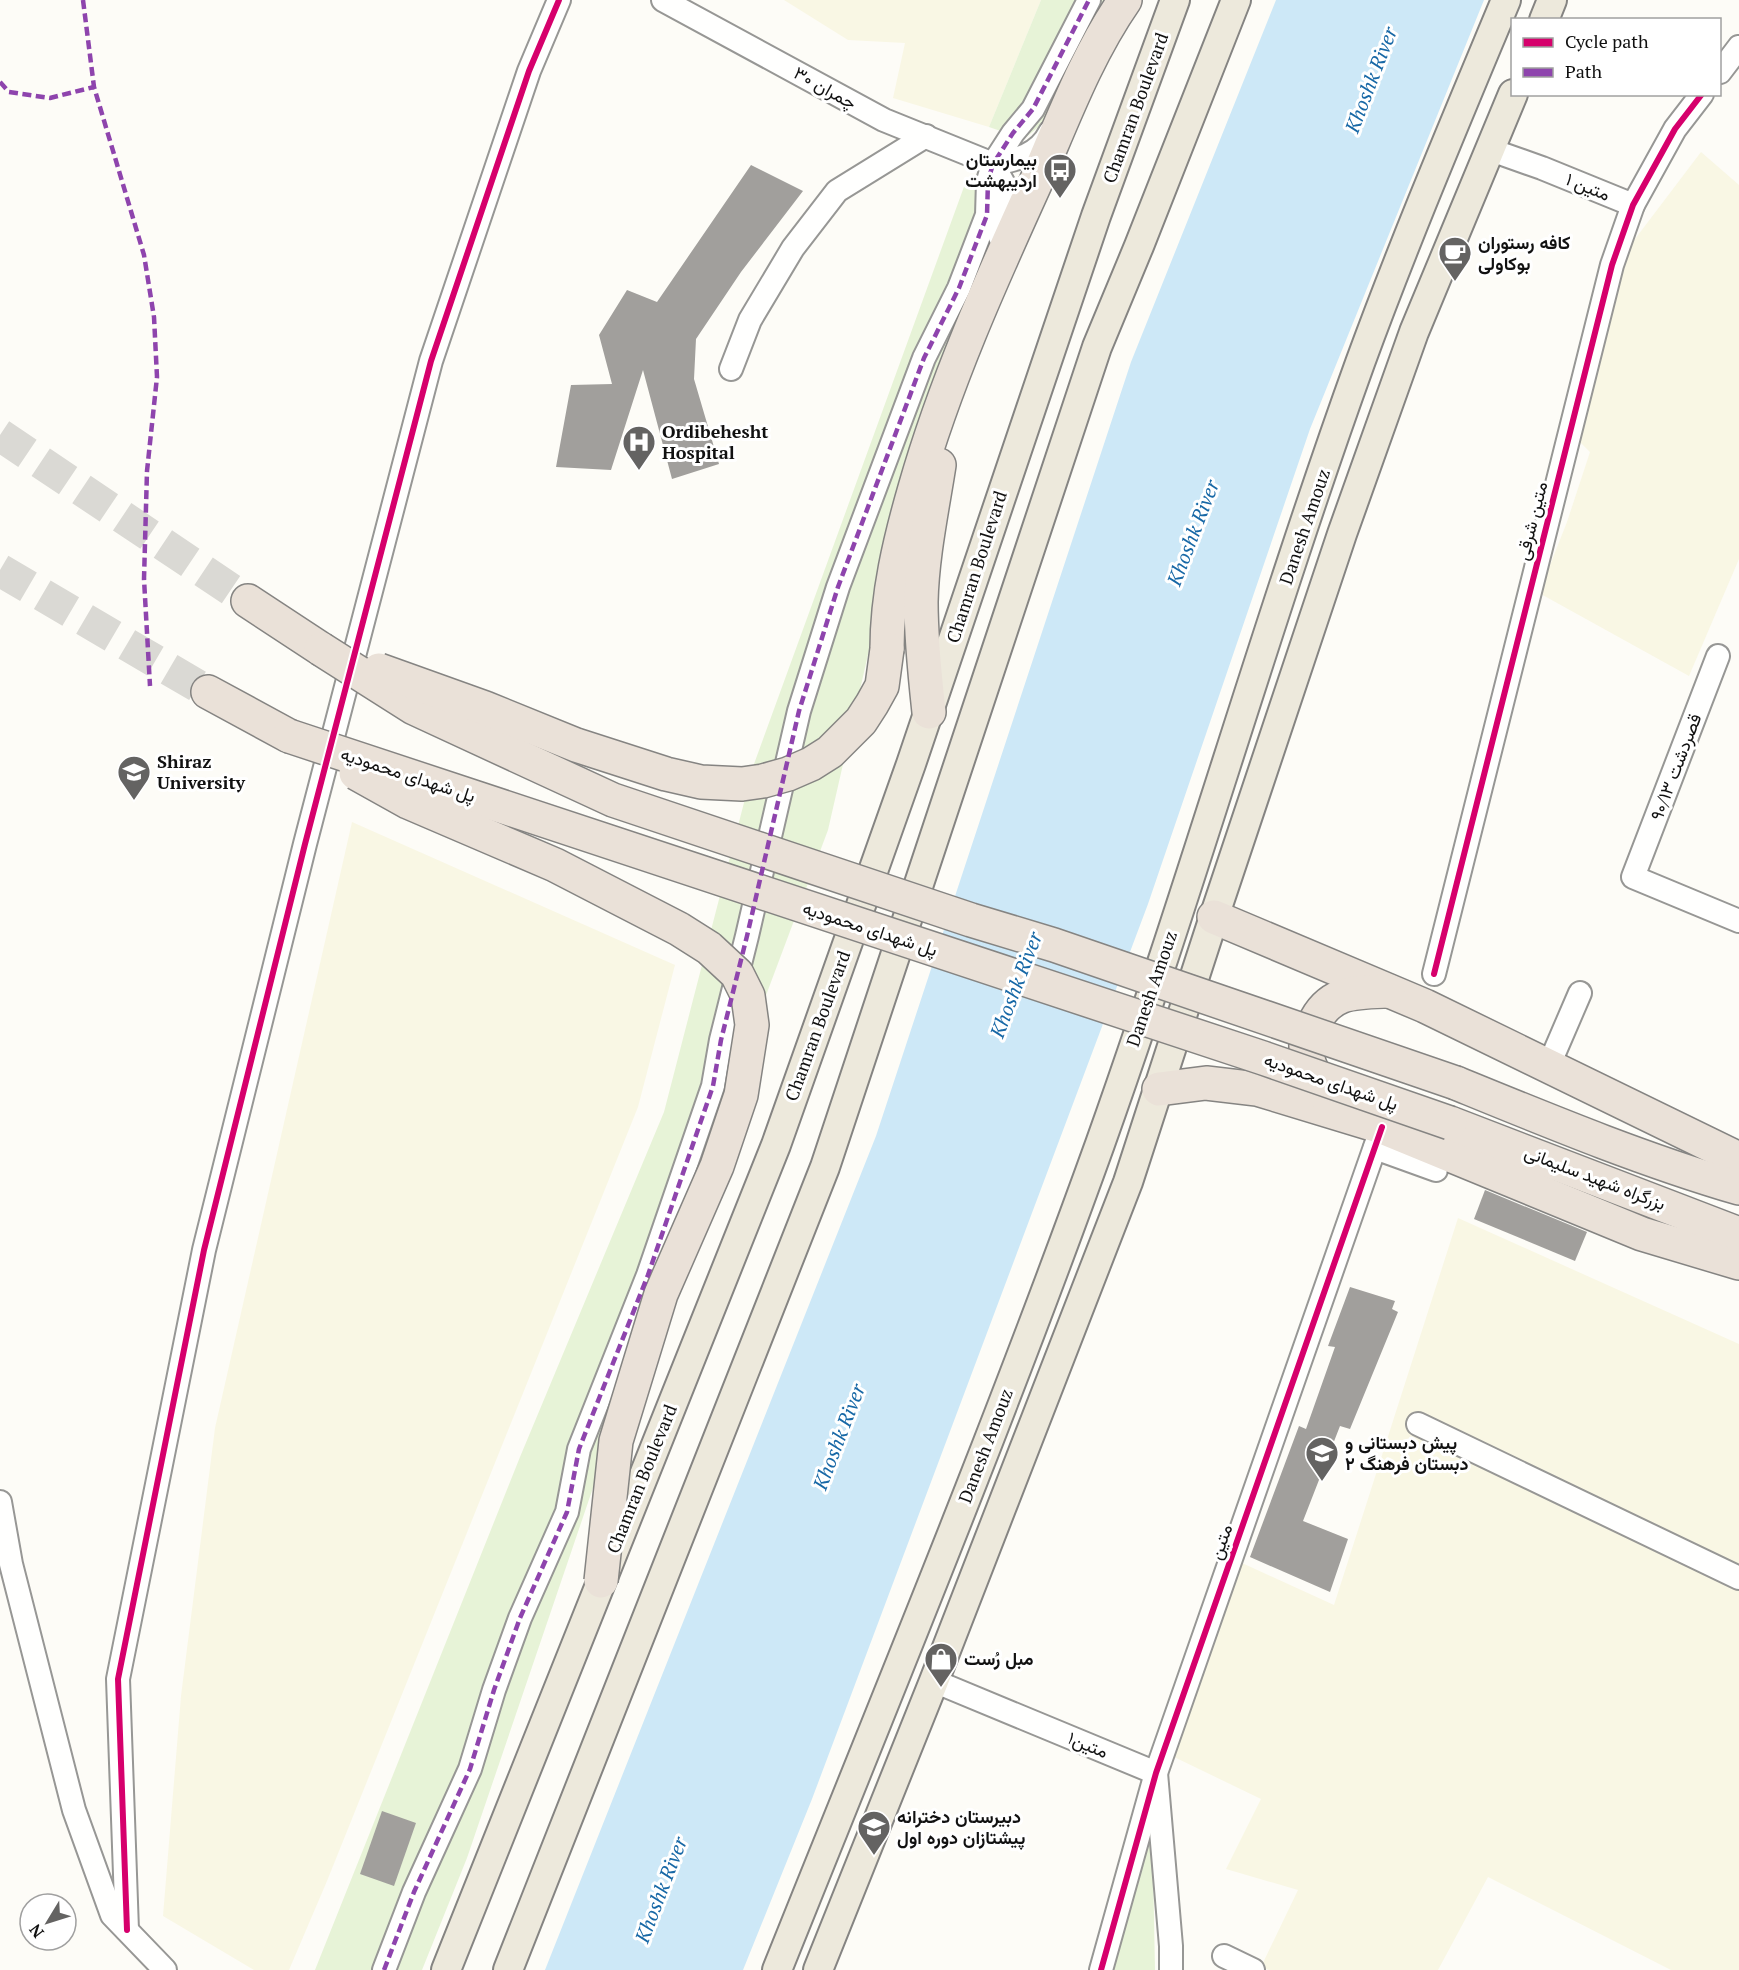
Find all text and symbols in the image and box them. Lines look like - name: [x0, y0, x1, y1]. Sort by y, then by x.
- legend: [1511, 18, 1721, 96]
- water label: Khoshk River: [1338, 22, 1403, 137]
- street label: Chamran Boulevard: [1097, 29, 1173, 186]
- text: Cycle path: [1565, 29, 1649, 53]
- text: Path: [1565, 59, 1602, 83]
- street label: ۳۰ چمران: [789, 60, 861, 115]
- place label: بیمارستان اردیبهشت: [965, 147, 1037, 192]
- bus stop icon: بیمارستان اردیبهشت: [1042, 152, 1078, 199]
- street label: متین ۱: [1563, 166, 1614, 206]
- place label: کافه رستوران بوکاولی: [1478, 230, 1571, 275]
- cafe icon: کافه رستوران بوکاولی: [1437, 235, 1473, 282]
- place label: Ordibehesht Hospital: [662, 419, 768, 464]
- hospital icon: Ordibehesht Hospital: [621, 424, 657, 471]
- street label: Danesh Amouz: [1273, 466, 1335, 588]
- water label: Khoshk River: [1160, 475, 1225, 590]
- street label: متین شرقی: [1510, 479, 1552, 563]
- street label: Chamran Boulevard: [940, 488, 1012, 646]
- street label: ۹۰/۱۳ قصردشت: [1644, 710, 1706, 824]
- street label: پل شهدای محمودیه: [338, 741, 479, 808]
- place label: Shiraz University: [157, 749, 245, 794]
- school or university icon: Shiraz University: [116, 754, 152, 801]
- street label: پل شهدای محمودیه: [800, 895, 941, 962]
- water label: Khoshk River: [983, 927, 1048, 1042]
- street label: Danesh Amouz: [1120, 928, 1182, 1050]
- street label: Chamran Boulevard: [779, 947, 855, 1104]
- street label: پل شهدای محمودیه: [1261, 1047, 1402, 1116]
- street label: بزرگراه شهید سلیمانی: [1521, 1139, 1669, 1215]
- water label: Khoshk River: [806, 1379, 871, 1494]
- street label: Danesh Amouz: [952, 1385, 1018, 1506]
- street label: Chamran Boulevard: [600, 1401, 682, 1557]
- place label: پیش دبستانی و دبستان فرهنگ ۲: [1345, 1430, 1469, 1475]
- school or university icon: پیش دبستانی و دبستان فرهنگ ۲: [1304, 1435, 1340, 1482]
- street label: متین: [1203, 1521, 1237, 1563]
- shop icon: مبل رُست: [923, 1641, 959, 1688]
- place label: مبل رُست: [964, 1646, 1034, 1670]
- street label: متین۱: [1065, 1725, 1112, 1763]
- place label: دبیرستان دخترانه پیشتازان دوره اول: [897, 1804, 1025, 1850]
- school or university icon: دبیرستان دخترانه پیشتازان دوره اول: [856, 1809, 892, 1856]
- water label: Khoshk River: [628, 1832, 693, 1947]
- north arrow: [18, 1892, 78, 1952]
- text: N: [24, 1920, 49, 1943]

